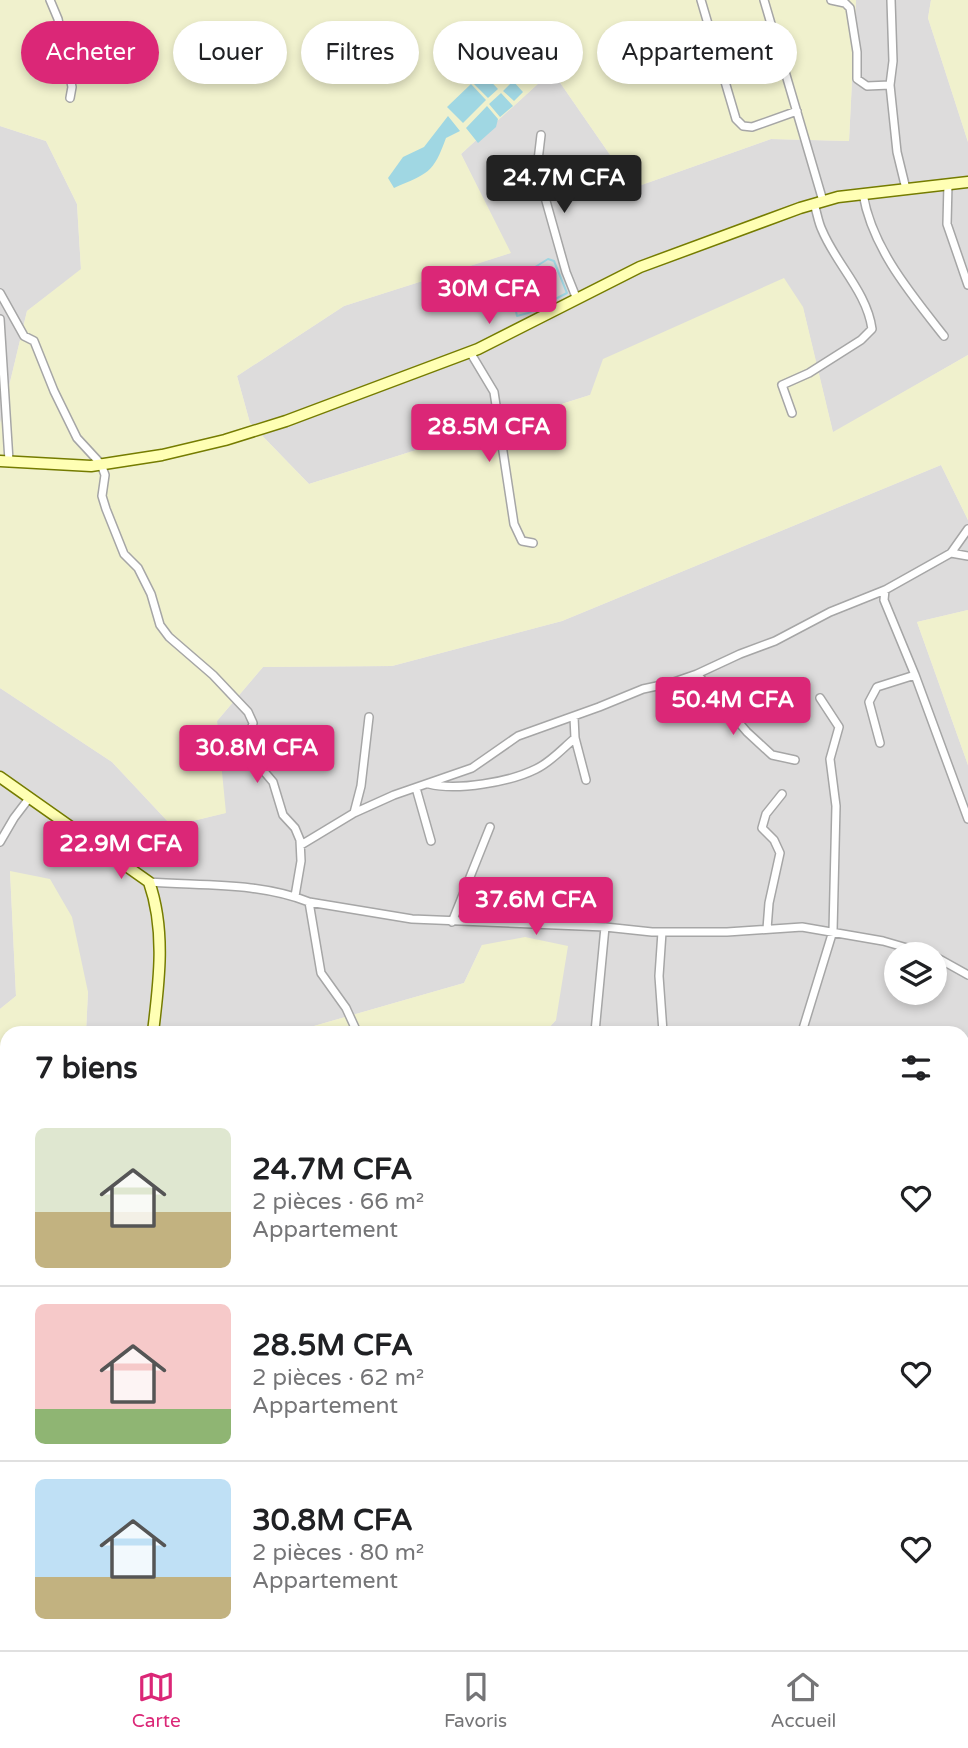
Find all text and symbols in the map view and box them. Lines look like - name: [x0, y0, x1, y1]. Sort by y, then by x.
- chip: Acheter: [21, 21, 159, 84]
- chip: Louer: [173, 21, 287, 84]
- chip: Filtres: [301, 21, 419, 84]
- chip: Nouveau: [433, 21, 583, 84]
- chip: Appartement: [597, 21, 797, 84]
- pin: 24.7M CFA: [484, 156, 644, 215]
- text: 24.7M CFA: [502, 164, 626, 192]
- pin: 30M CFA: [424, 266, 554, 326]
- text: 30M CFA: [437, 275, 541, 303]
- pin: 28.5M CFA: [409, 405, 569, 464]
- text: 28.5M CFA: [427, 413, 551, 441]
- pin: 50.4M CFA: [653, 678, 813, 737]
- text: 50.4M CFA: [672, 686, 794, 714]
- pin: 30.8M CFA: [177, 726, 337, 785]
- text: 30.8M CFA: [195, 734, 319, 762]
- pin: 22.9M CFA: [41, 822, 201, 881]
- text: 22.9M CFA: [59, 830, 183, 858]
- pin: 37.6M CFA: [456, 878, 616, 937]
- text: 37.6M CFA: [475, 886, 597, 914]
- map controls: [884, 942, 947, 1005]
- button: layers: [884, 942, 947, 1005]
- icon: filters: [897, 1049, 935, 1087]
- text: 7 biens: [35, 1050, 138, 1087]
- text: 24.7M CFA: [252, 1151, 413, 1188]
- icon: home: [91, 1156, 175, 1240]
- icon: heart: [897, 1179, 935, 1217]
- text: 2 pièces · 66 m²: [252, 1188, 424, 1216]
- text: Appartement: [252, 1216, 398, 1244]
- text: 28.5M CFA: [252, 1327, 413, 1364]
- icon: home: [91, 1332, 175, 1416]
- icon: heart: [897, 1355, 935, 1393]
- text: 2 pièces · 62 m²: [252, 1364, 424, 1392]
- text: Appartement: [252, 1392, 398, 1420]
- text: 30.8M CFA: [252, 1502, 413, 1539]
- icon: home: [91, 1507, 175, 1591]
- icon: heart: [897, 1530, 935, 1568]
- text: 2 pièces · 80 m²: [252, 1539, 424, 1567]
- text: Appartement: [252, 1567, 398, 1595]
- tab: Carte: [132, 1668, 181, 1732]
- tab: Favoris: [444, 1668, 507, 1732]
- tab: Accueil: [770, 1668, 836, 1732]

